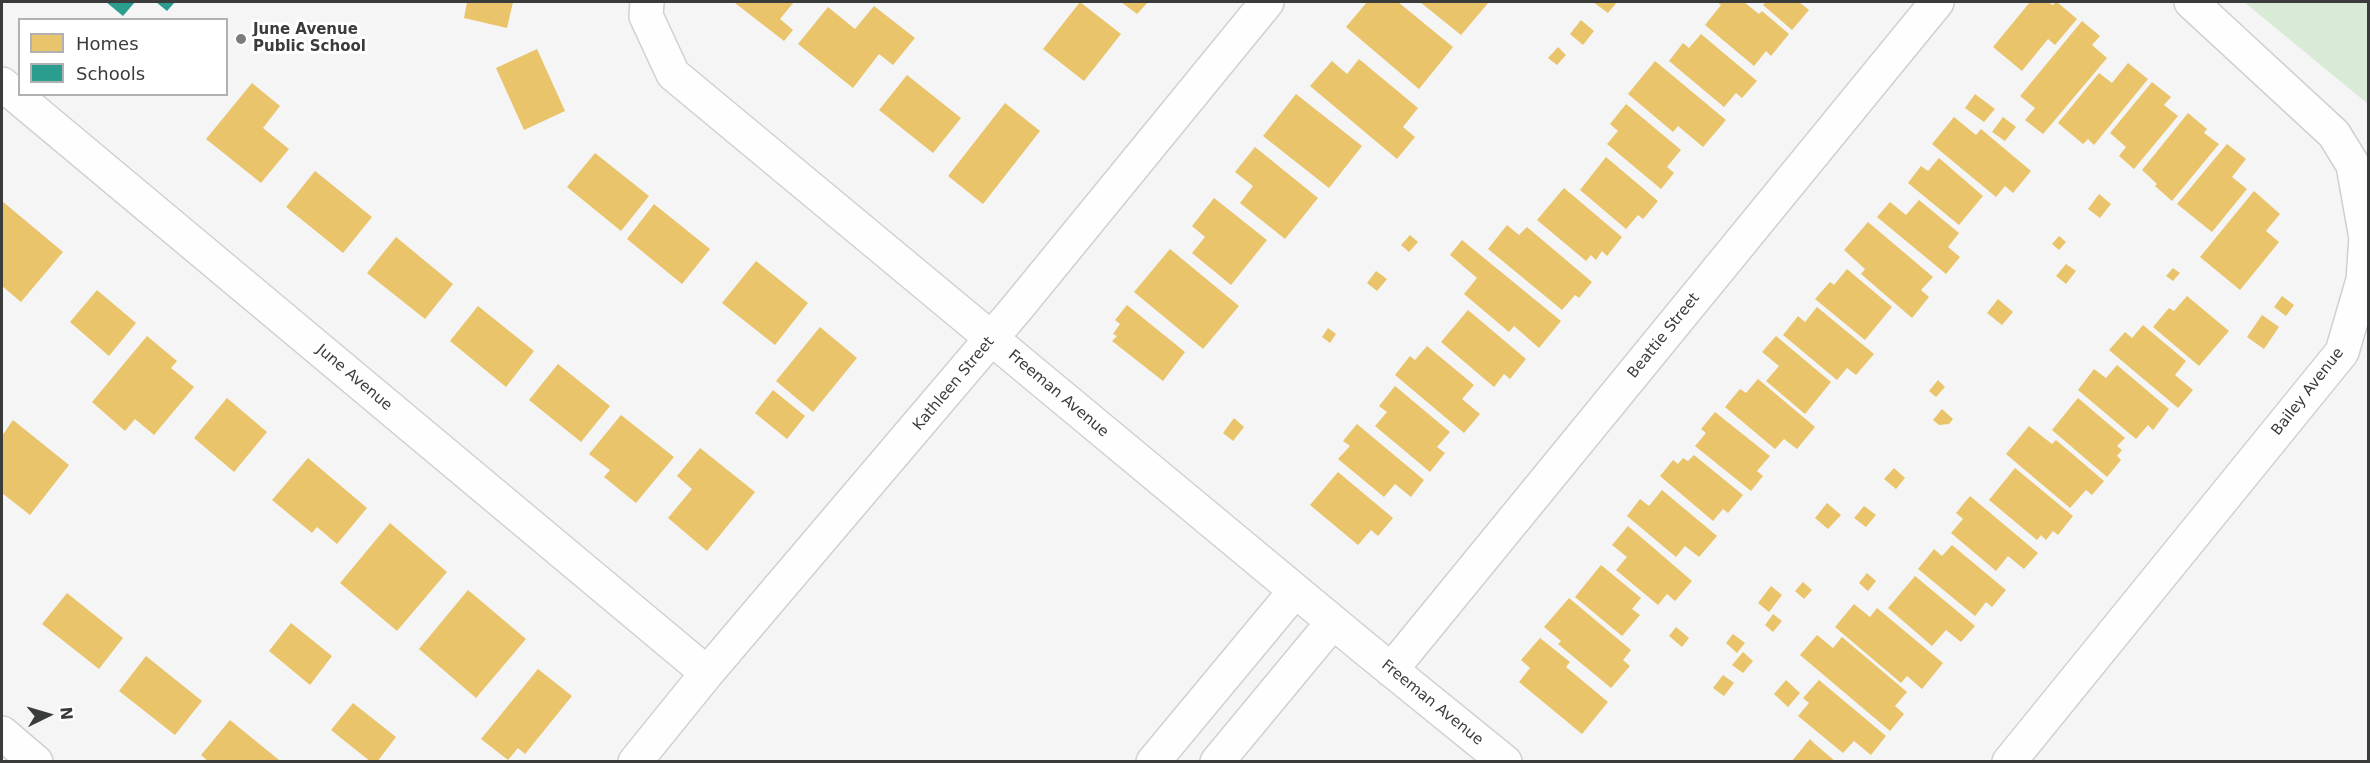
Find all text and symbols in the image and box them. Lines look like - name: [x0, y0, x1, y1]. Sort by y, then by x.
- legend: [18, 18, 228, 96]
- place label: June Avenue Public School: [253, 21, 366, 56]
- marker: June Avenue Public School: [234, 32, 248, 46]
- text: Homes: [76, 33, 139, 54]
- text: Schools: [76, 63, 145, 84]
- street label: Beattie Street: [1624, 290, 1704, 382]
- street label: Kathleen Street: [910, 334, 998, 434]
- street label: June Avenue: [313, 341, 395, 415]
- street label: Bailey Avenue: [2268, 345, 2348, 439]
- street label: Freeman Avenue: [1004, 347, 1112, 441]
- street label: Freeman Avenue: [1378, 656, 1486, 750]
- north arrow: [18, 685, 78, 745]
- text: N: [56, 706, 76, 721]

